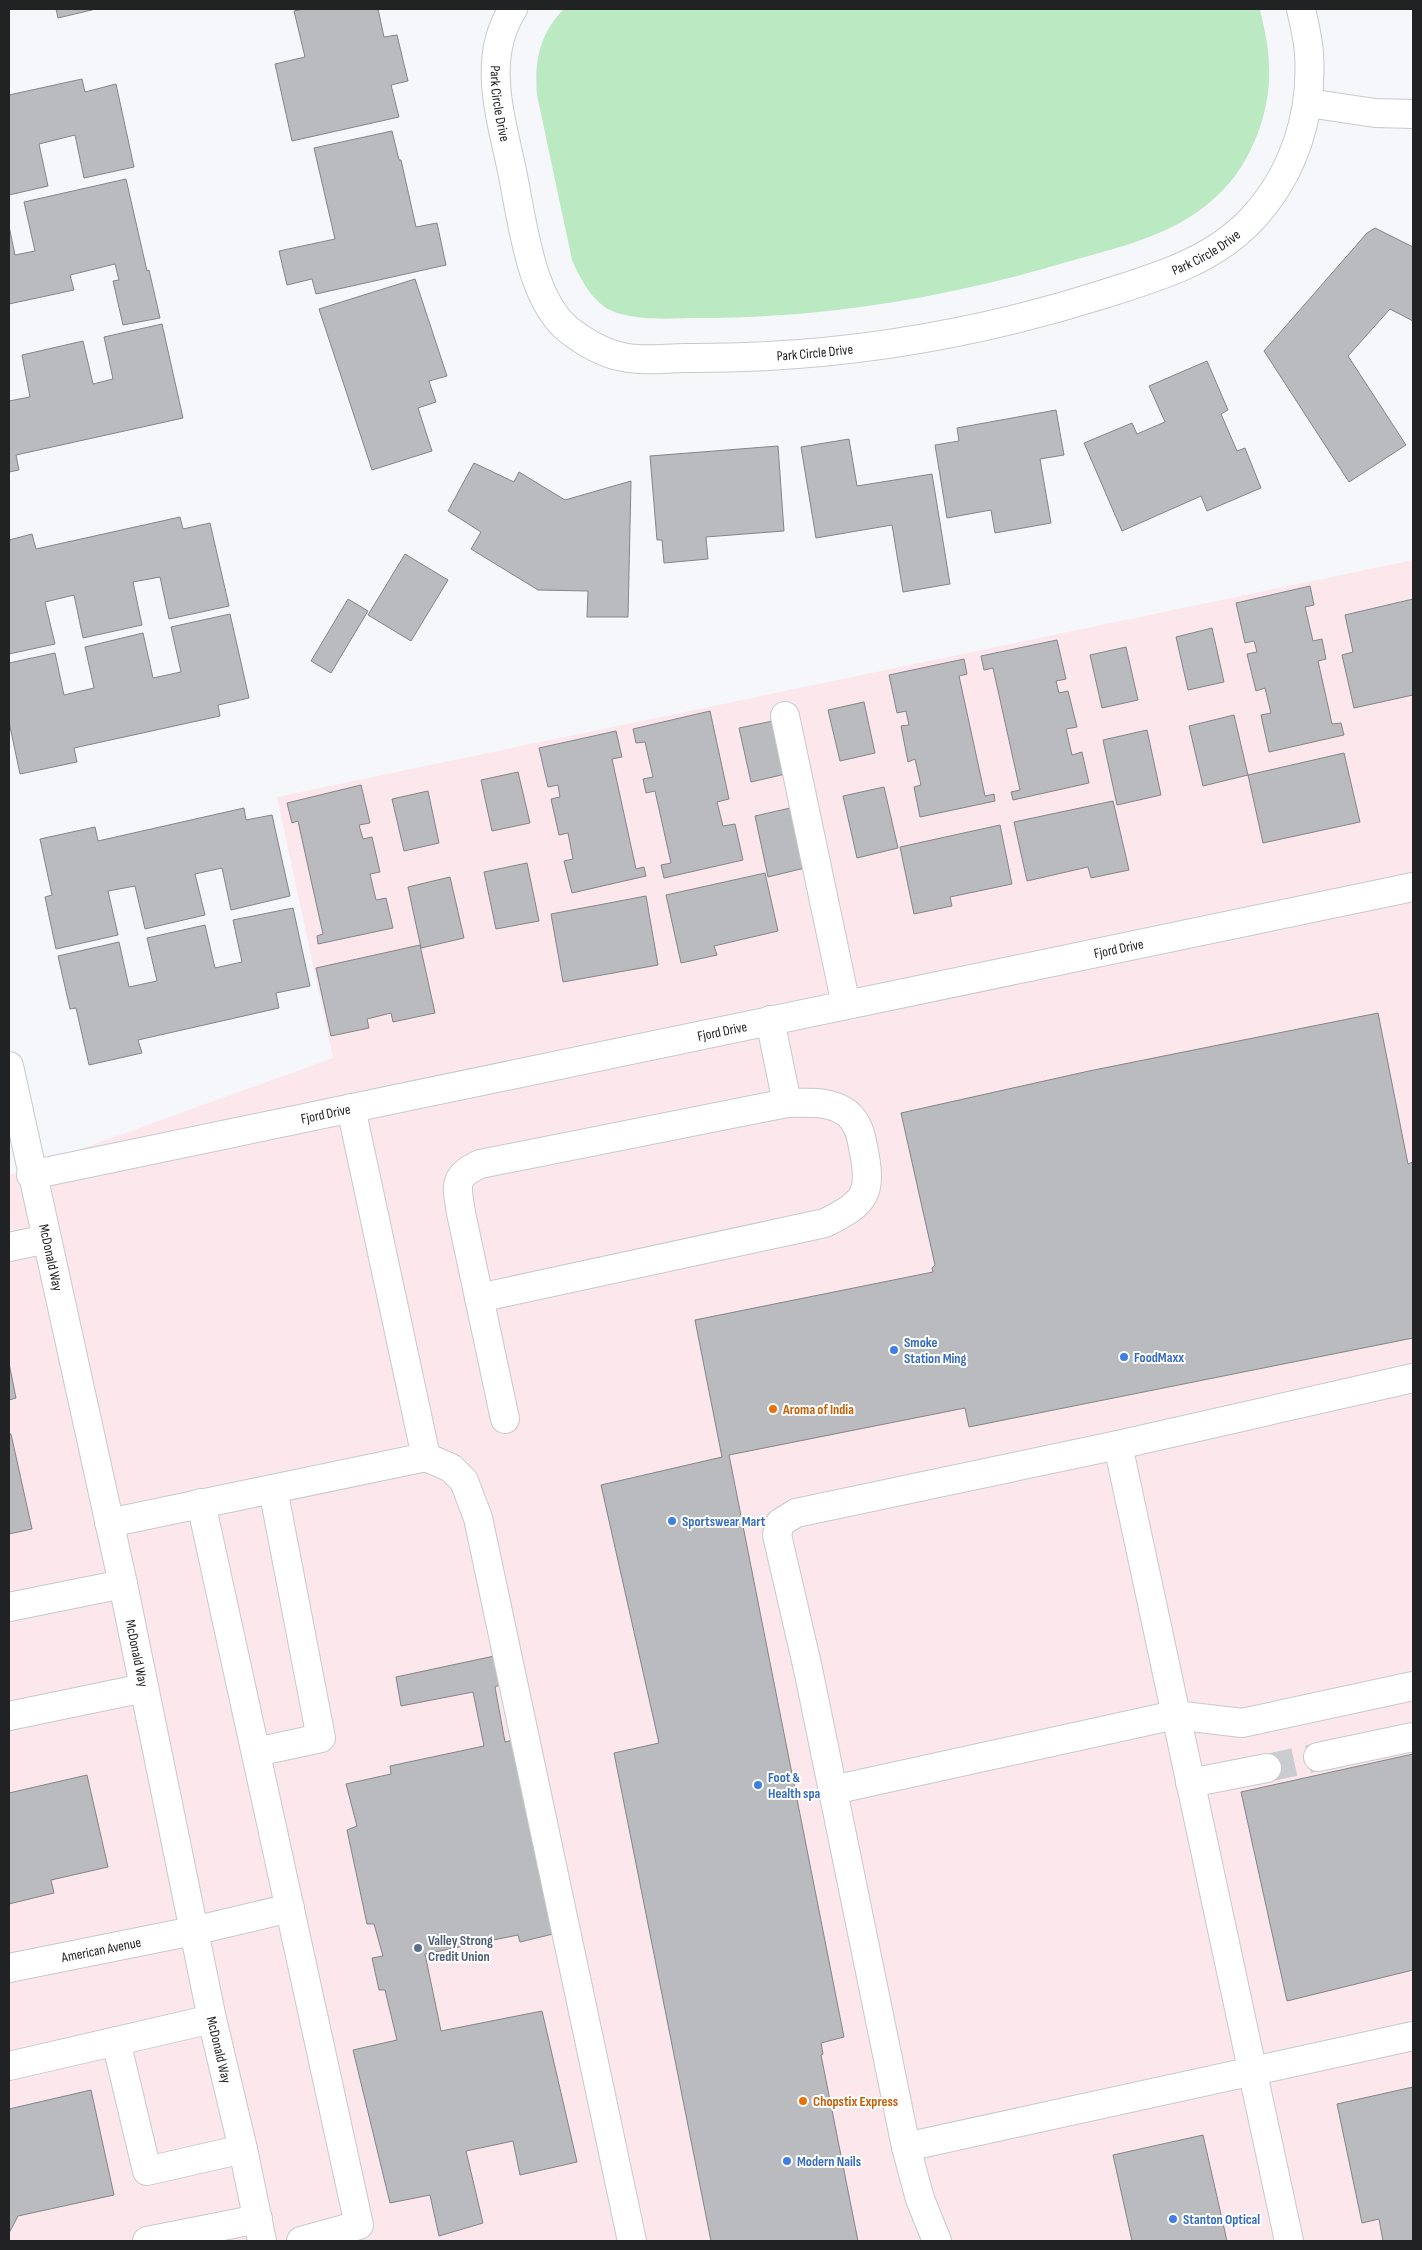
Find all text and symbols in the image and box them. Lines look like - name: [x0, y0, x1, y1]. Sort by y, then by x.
- street label: Park Circle Drive: [487, 65, 513, 143]
- street label: Park Circle Drive: [1169, 226, 1244, 279]
- street label: Park Circle Drive: [776, 341, 854, 365]
- street label: Fjord Drive: [1092, 935, 1145, 962]
- street label: Fjord Drive: [696, 1018, 749, 1045]
- street label: Fjord Drive: [299, 1101, 352, 1128]
- street label: McDonald Way: [35, 1222, 66, 1293]
- place label: Smoke Station Ming: [904, 1334, 967, 1367]
- marker: Smoke Station Ming: [888, 1344, 900, 1356]
- place label: FoodMaxx: [1134, 1349, 1184, 1366]
- marker: FoodMaxx: [1118, 1351, 1130, 1363]
- place label: Aroma of India: [782, 1401, 854, 1418]
- marker: Aroma of India: [767, 1403, 779, 1415]
- place label: Sportswear Mart: [682, 1513, 766, 1530]
- marker: Sportswear Mart: [666, 1515, 678, 1527]
- street label: McDonald Way: [122, 1618, 152, 1689]
- place label: Foot & Health spa: [768, 1769, 820, 1802]
- marker: Foot & Health spa: [752, 1779, 764, 1791]
- place label: Valley Strong Credit Union: [428, 1932, 493, 1965]
- street label: American Avenue: [59, 1934, 143, 1966]
- marker: Valley Strong Credit Union: [412, 1942, 424, 1954]
- street label: McDonald Way: [203, 2015, 235, 2086]
- place label: Chopstix Express: [813, 2093, 898, 2110]
- marker: Chopstix Express: [797, 2095, 809, 2107]
- place label: Modern Nails: [797, 2153, 861, 2170]
- marker: Modern Nails: [781, 2155, 793, 2167]
- place label: Stanton Optical: [1183, 2211, 1260, 2228]
- marker: Stanton Optical: [1167, 2213, 1179, 2225]

